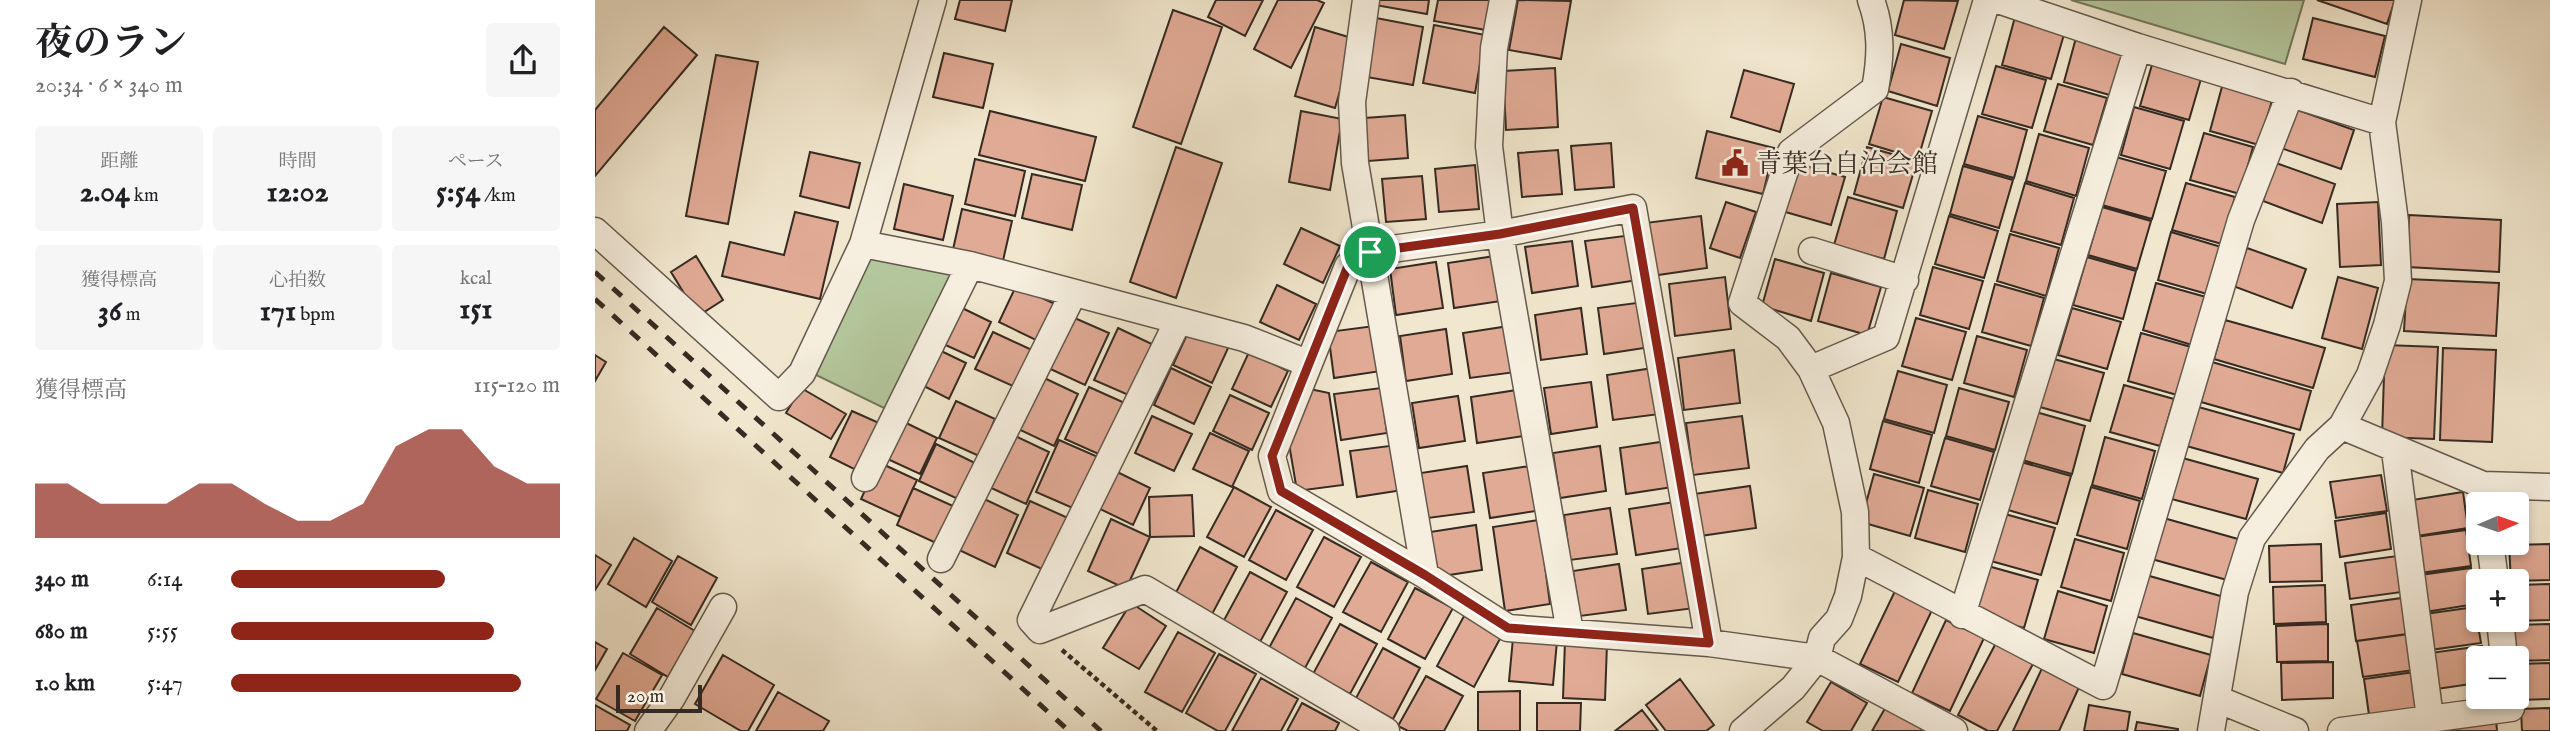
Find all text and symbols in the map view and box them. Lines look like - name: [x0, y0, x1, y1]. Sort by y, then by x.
- text: 夜のラン: [35, 21, 187, 69]
- button: share: [486, 23, 560, 97]
- text: 20:34 · 6 × 340 m: [35, 71, 183, 100]
- public building icon: 青葉台自治会館: [1720, 148, 1750, 178]
- place label: 青葉台自治会館: [1756, 148, 1938, 181]
- text: 距離: [100, 150, 138, 174]
- text: 時間: [278, 150, 317, 174]
- text: ペース: [448, 150, 504, 174]
- text: 2.04: [80, 174, 130, 212]
- text: 12:02: [267, 174, 328, 212]
- text: 5:54: [436, 174, 480, 212]
- text: km: [130, 184, 159, 208]
- text: /km: [480, 184, 516, 208]
- pin: [1340, 222, 1400, 282]
- icon: arrive: [1351, 233, 1389, 271]
- text: kcal: [460, 267, 492, 291]
- text: 獲得標高: [81, 269, 157, 293]
- text: 心拍数: [269, 269, 326, 293]
- text: 151: [459, 291, 492, 329]
- text: 36: [98, 293, 122, 331]
- text: 171: [260, 293, 296, 331]
- text: m: [122, 303, 141, 327]
- text: bpm: [296, 303, 335, 327]
- text: 115–120 m: [473, 371, 560, 400]
- text: 獲得標高: [35, 376, 127, 405]
- north arrow: [2466, 492, 2529, 555]
- map controls: [2466, 492, 2529, 709]
- text: 340 m: [35, 565, 89, 594]
- text: 6:14: [147, 565, 183, 594]
- button: +: [2466, 569, 2529, 632]
- text: 680 m: [35, 617, 88, 646]
- text: 5:55: [147, 617, 178, 646]
- button: −: [2466, 646, 2529, 709]
- text: 1.0 km: [35, 669, 95, 698]
- text: 5:47: [147, 669, 183, 698]
- scale bar: [616, 682, 702, 714]
- text: 20 m: [627, 685, 664, 709]

